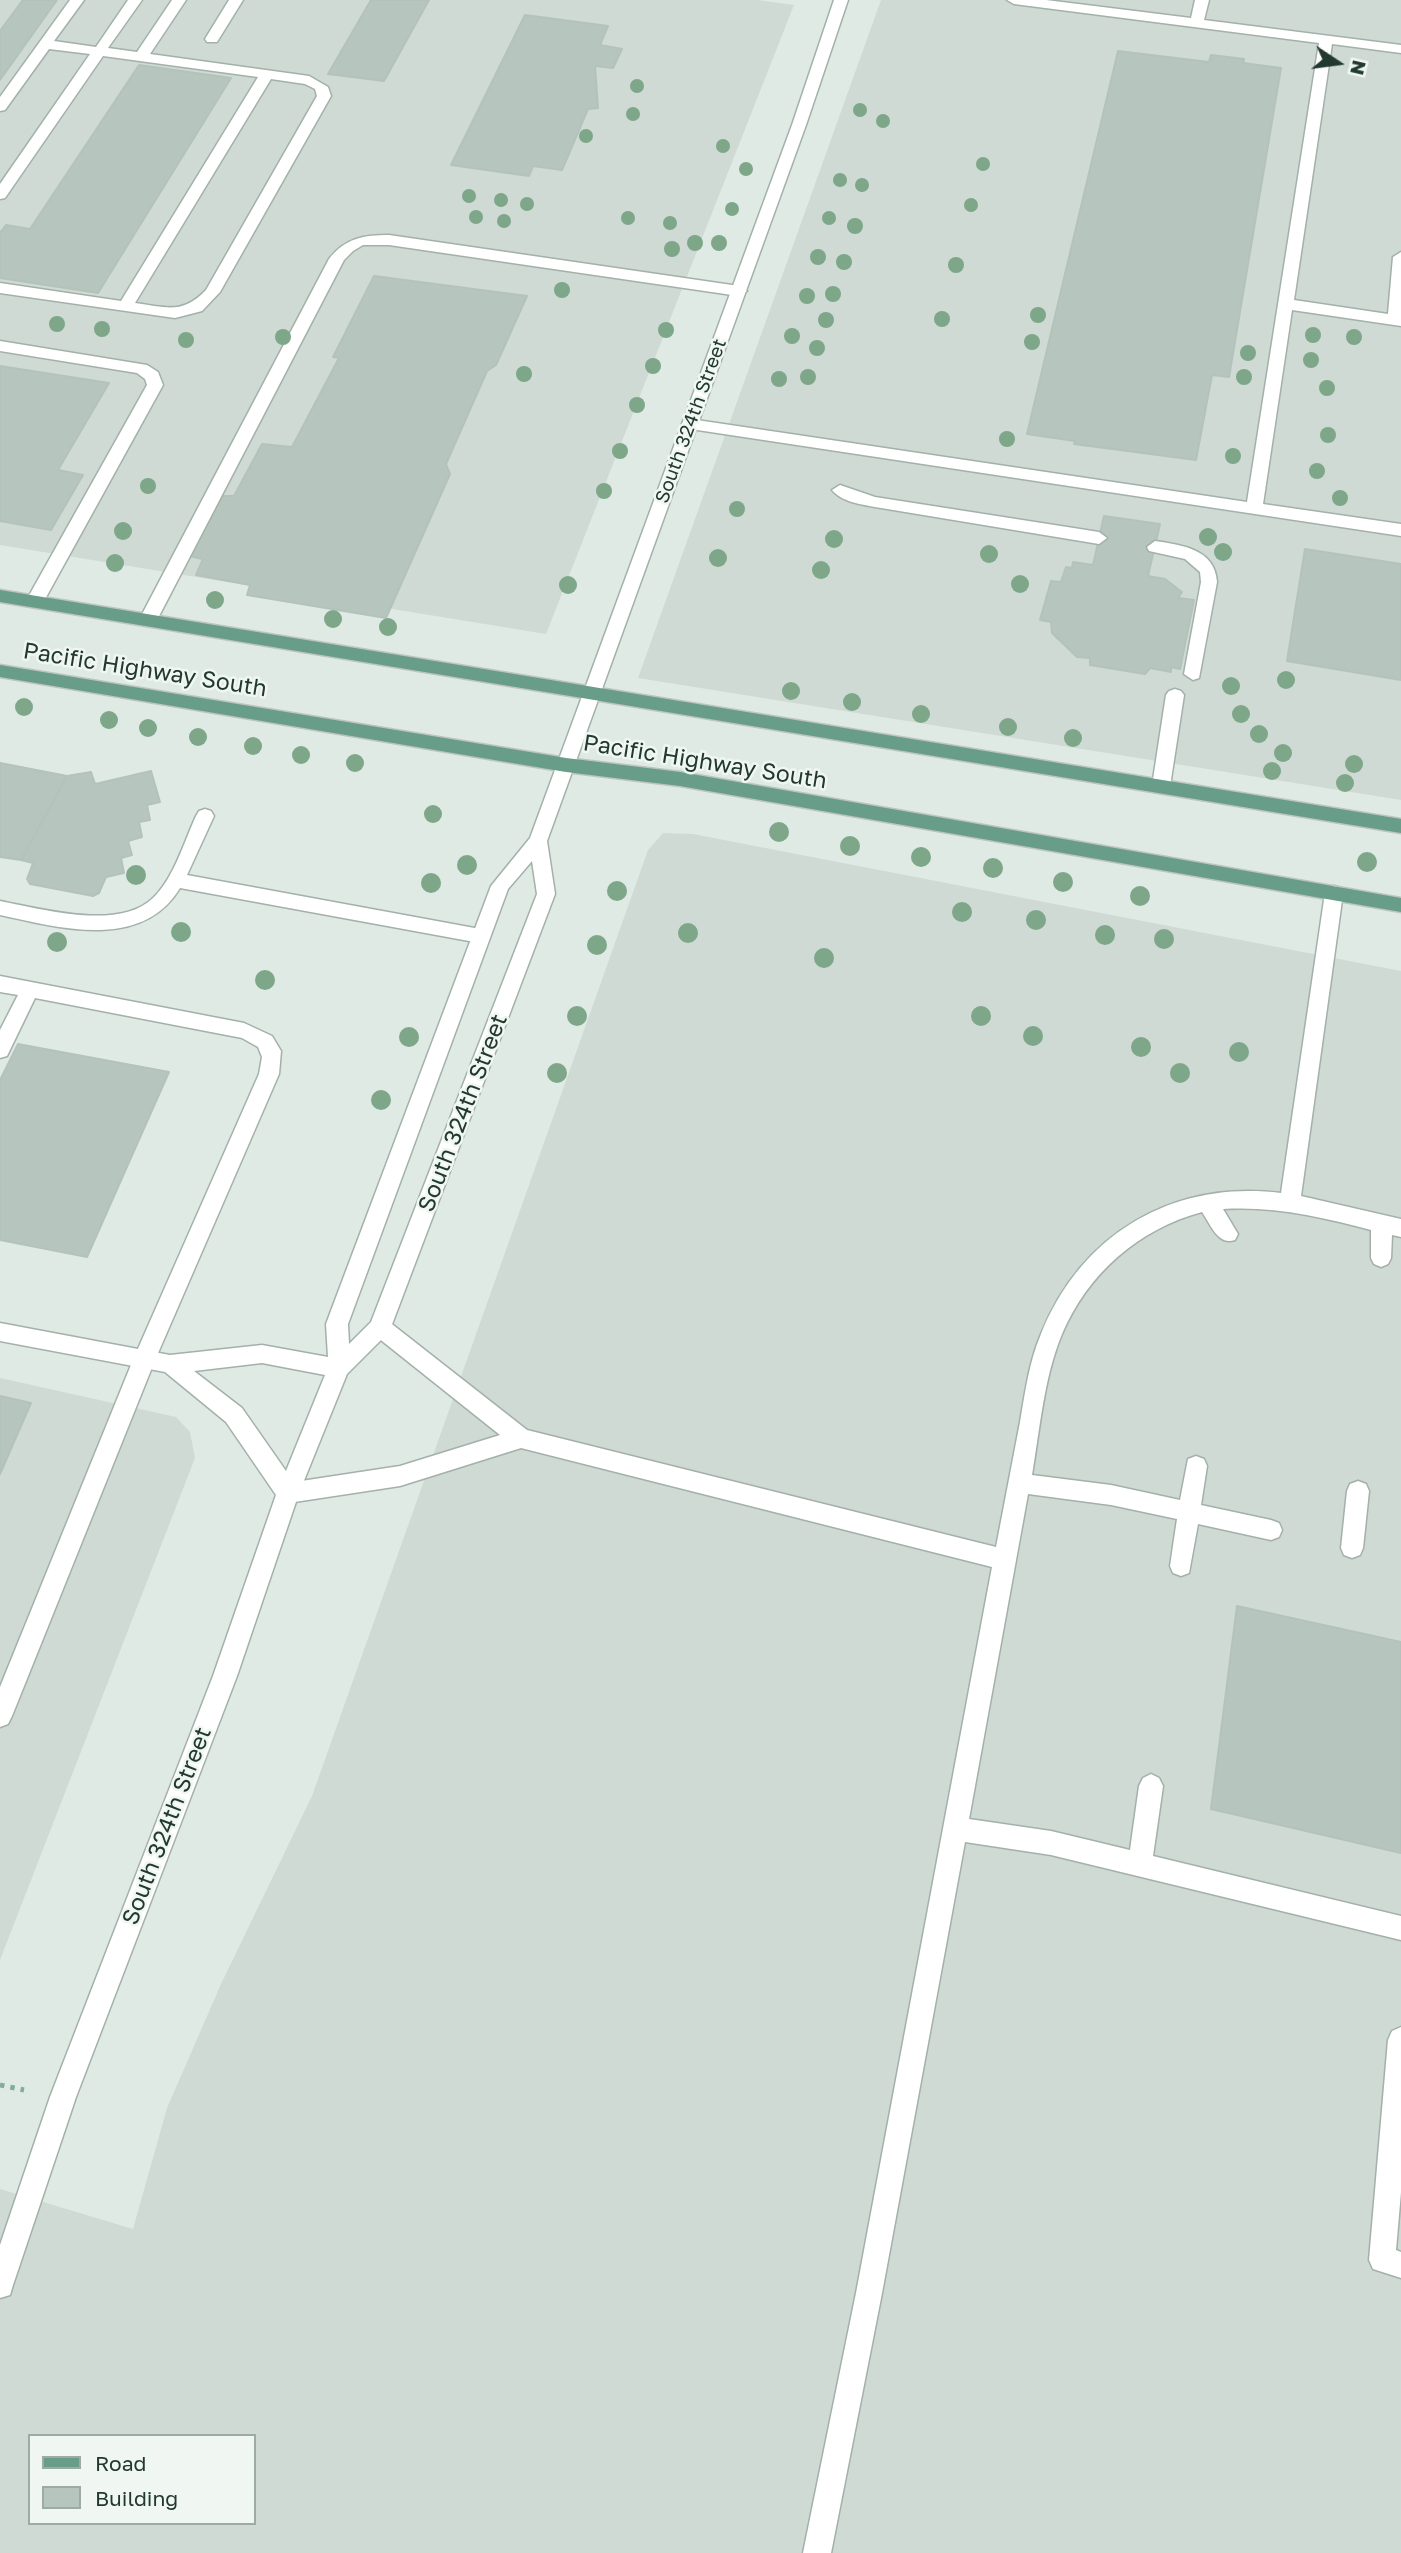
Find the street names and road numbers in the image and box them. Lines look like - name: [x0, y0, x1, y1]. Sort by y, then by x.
- street label: South 324th Street: [651, 336, 731, 506]
- street label: Pacific Highway South: [21, 637, 269, 703]
- street label: Pacific Highway South: [581, 729, 829, 795]
- street label: South 324th Street: [413, 1010, 513, 1216]
- street label: South 324th Street: [117, 1723, 217, 1929]

